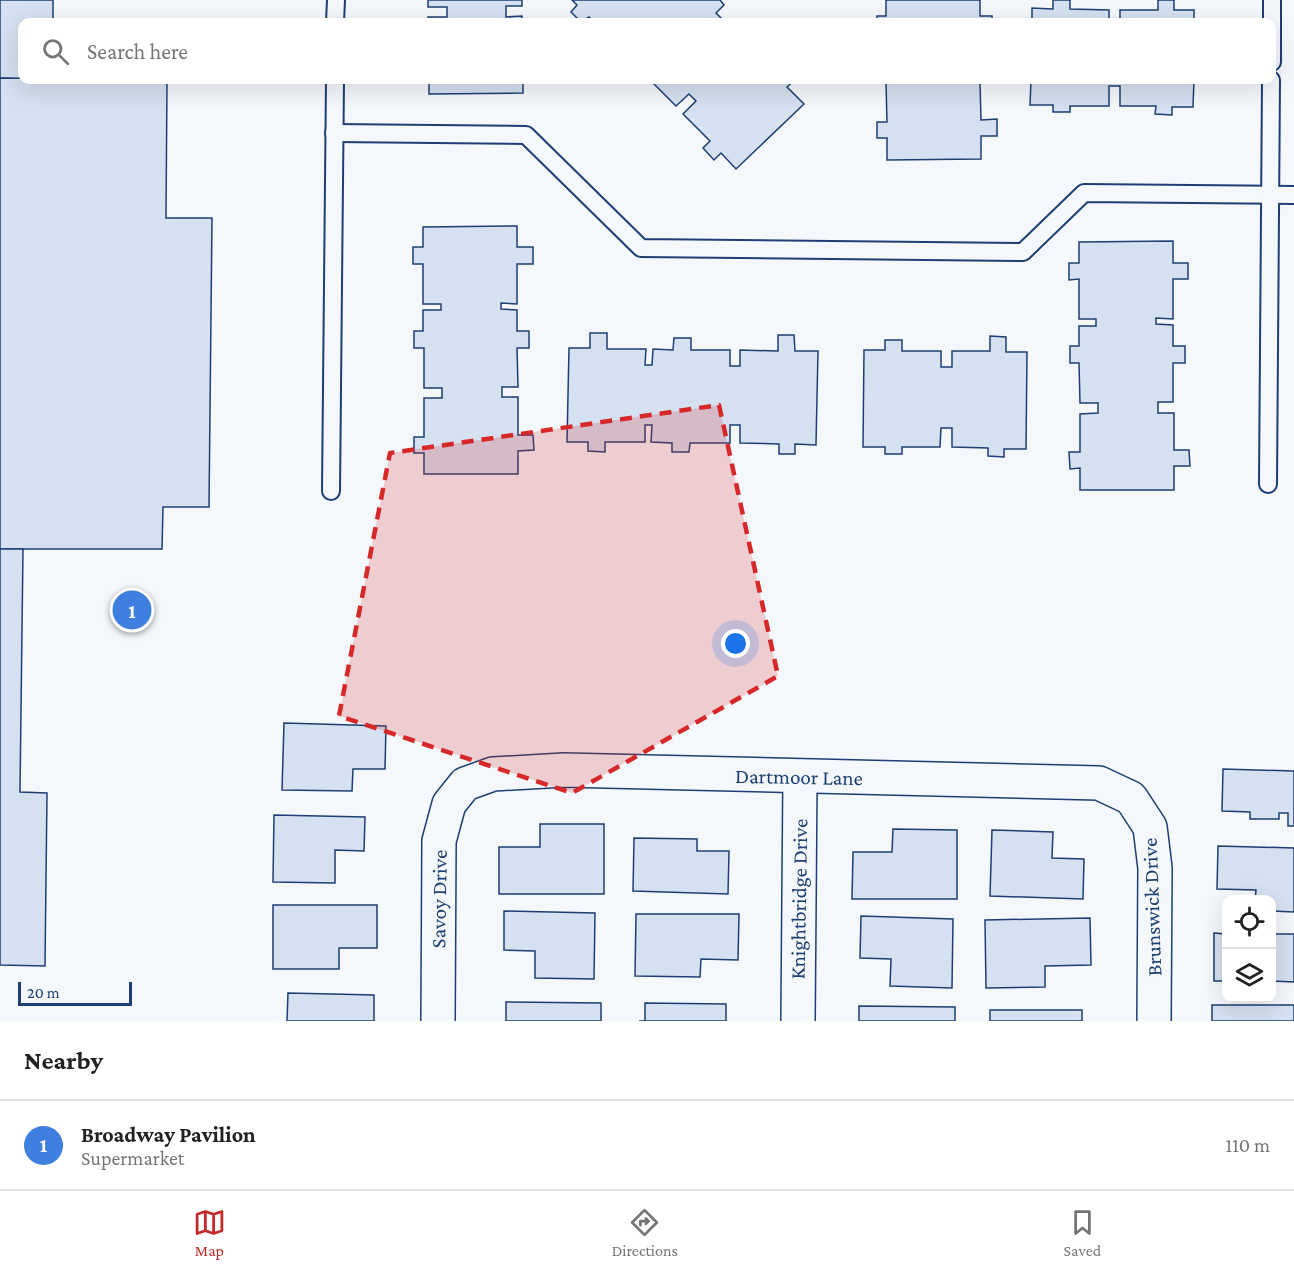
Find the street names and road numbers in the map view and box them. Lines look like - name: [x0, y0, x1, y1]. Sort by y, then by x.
- street label: Dartmoor Lane: [735, 764, 863, 790]
- street label: Knightbridge Drive: [786, 818, 812, 980]
- street label: Brunswick Drive: [1138, 837, 1166, 977]
- street label: Savoy Drive: [426, 849, 452, 949]

